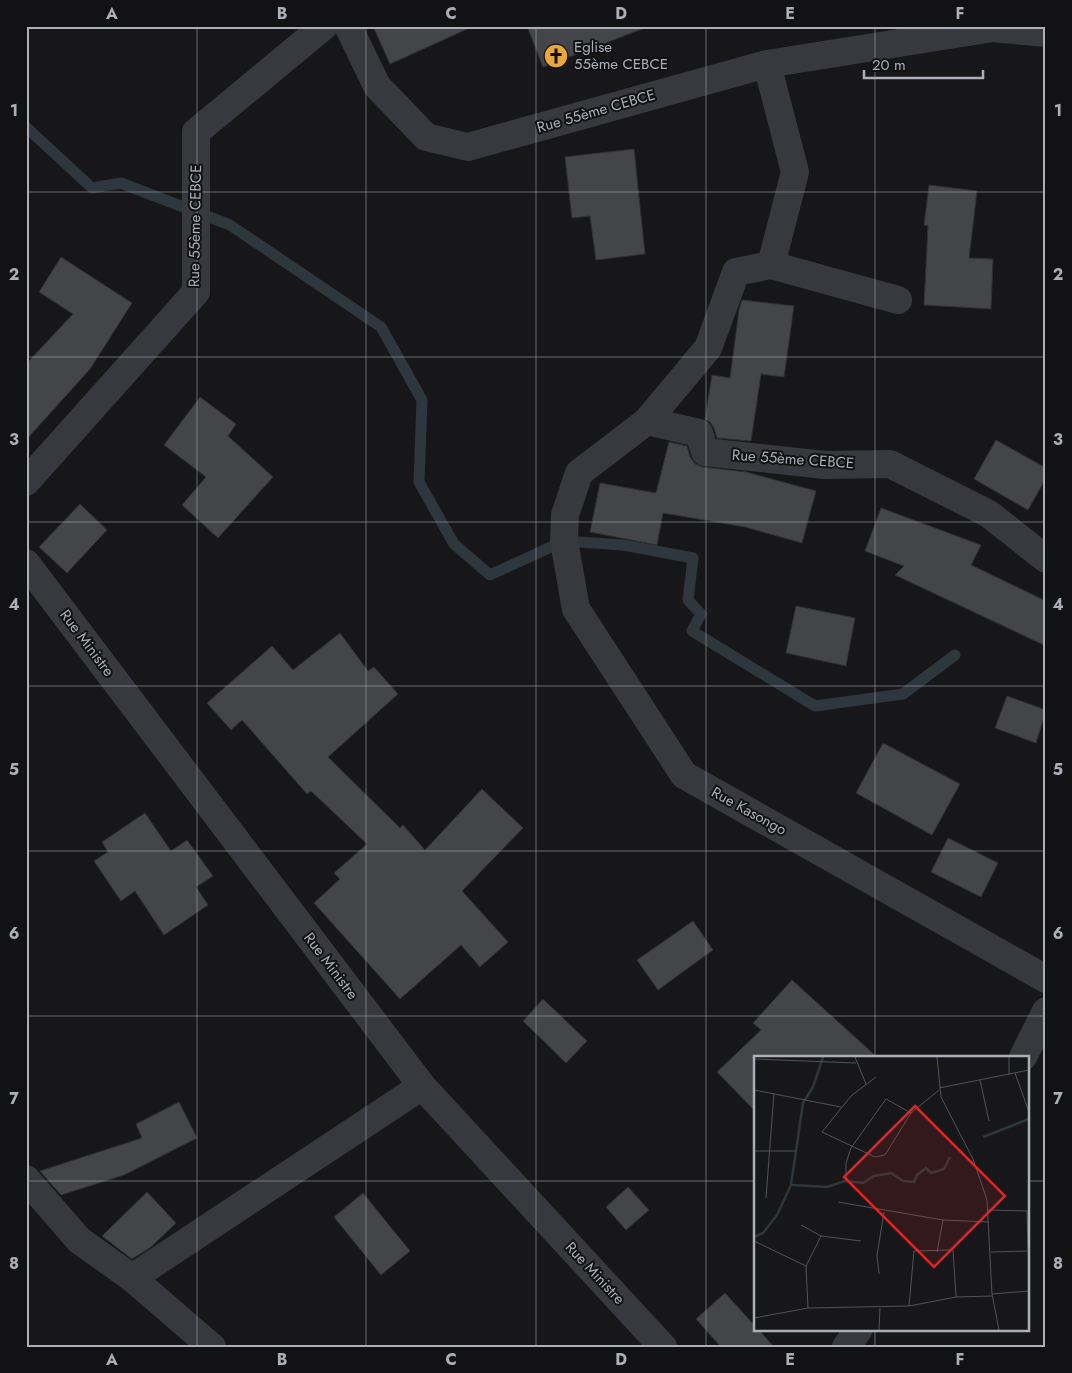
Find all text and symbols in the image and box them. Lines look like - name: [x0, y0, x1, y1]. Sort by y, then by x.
- text: A: [105, 2, 118, 25]
- text: B: [277, 2, 287, 25]
- text: C: [445, 2, 457, 25]
- text: D: [615, 2, 627, 25]
- text: E: [785, 2, 795, 25]
- text: F: [956, 2, 964, 25]
- place label: Eglise 55ème CEBCE: [574, 36, 668, 75]
- church icon: Eglise 55ème CEBCE: [543, 43, 569, 69]
- scale bar: [864, 48, 983, 80]
- text: 20 m: [872, 54, 906, 76]
- street label: Rue 55ème CEBCE: [534, 84, 658, 138]
- text: 1: [10, 99, 18, 122]
- text: 1: [1054, 99, 1062, 122]
- street label: Rue 55ème CEBCE: [183, 165, 207, 287]
- text: 2: [9, 263, 19, 286]
- text: 2: [1053, 263, 1063, 286]
- text: 3: [9, 428, 19, 451]
- text: 3: [1053, 428, 1063, 451]
- street label: Rue 55ème CEBCE: [731, 444, 855, 474]
- text: 4: [8, 593, 20, 616]
- text: 4: [1052, 593, 1064, 616]
- street label: Rue Ministre: [55, 605, 120, 681]
- text: 5: [9, 758, 19, 781]
- text: 5: [1053, 758, 1063, 781]
- street label: Rue Kasongo: [707, 781, 791, 841]
- text: 6: [9, 922, 19, 945]
- text: 6: [1053, 922, 1063, 945]
- street label: Rue Ministre: [299, 928, 364, 1004]
- inset map: [754, 1056, 1030, 1330]
- text: 7: [9, 1087, 19, 1110]
- text: 7: [1053, 1087, 1063, 1110]
- street label: Rue Ministre: [560, 1237, 630, 1309]
- text: 8: [9, 1252, 19, 1275]
- text: 8: [1053, 1252, 1063, 1275]
- text: A: [105, 1348, 118, 1371]
- text: B: [277, 1348, 287, 1371]
- text: C: [445, 1348, 457, 1371]
- text: D: [615, 1348, 627, 1371]
- text: E: [785, 1348, 795, 1371]
- text: F: [956, 1348, 964, 1371]

